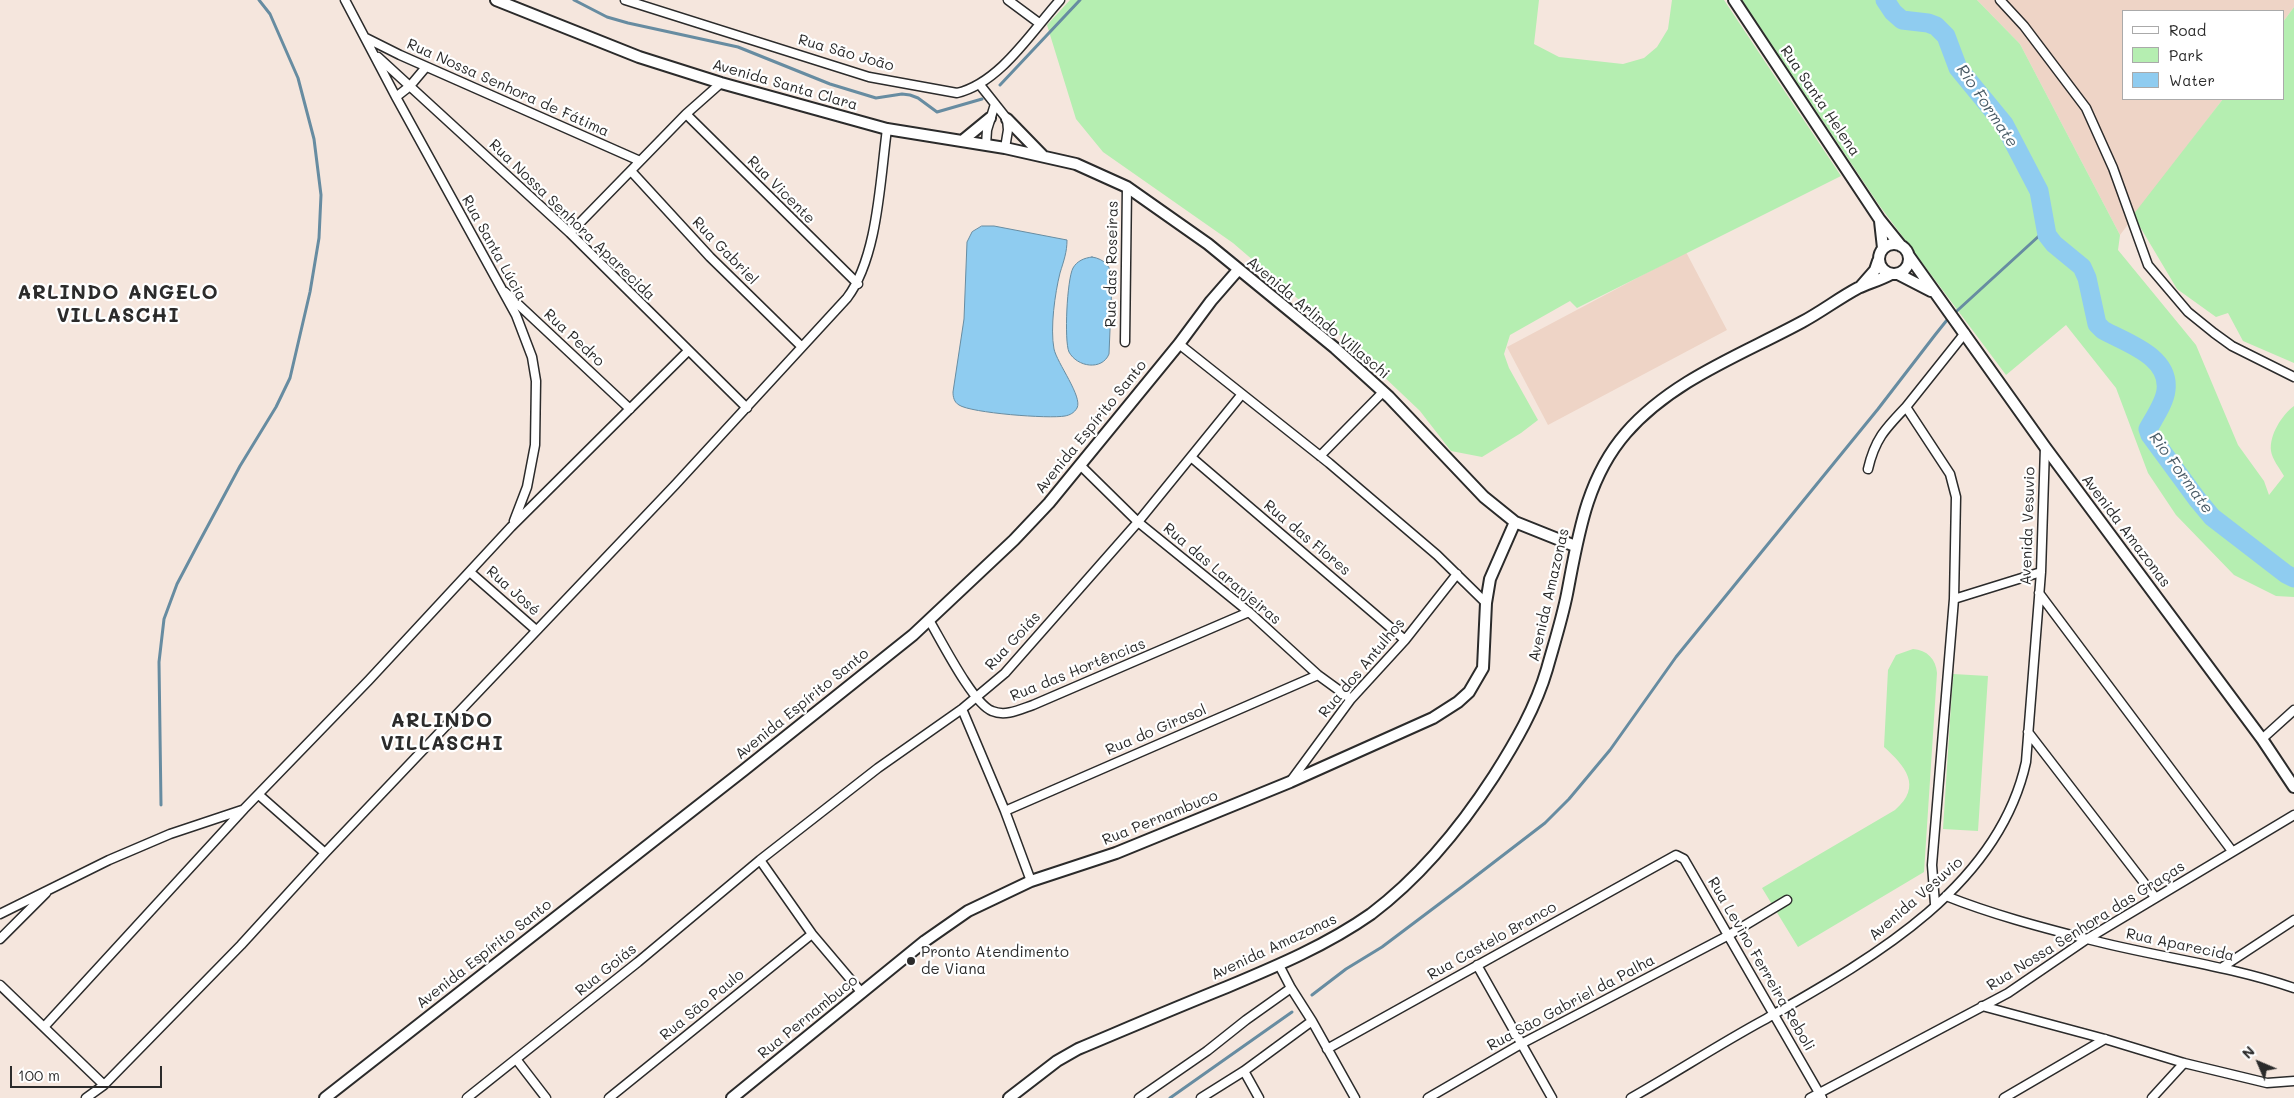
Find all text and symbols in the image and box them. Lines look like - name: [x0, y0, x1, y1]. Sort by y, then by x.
- legend: [2122, 10, 2284, 100]
- text: Road: [2169, 20, 2206, 40]
- street label: Rua São João: [796, 31, 896, 75]
- street label: Rua Nossa Senhora de Fátima: [404, 35, 612, 141]
- street label: Rua Santa Helena: [1776, 42, 1864, 160]
- text: Park: [2169, 45, 2203, 65]
- street label: Avenida Santa Clara: [710, 56, 860, 114]
- water label: Rio Formate: [1952, 61, 2022, 151]
- text: Water: [2169, 70, 2215, 90]
- street label: Rua Nossa Senhora Aparecida: [485, 136, 659, 304]
- street label: Rua Vicente: [743, 152, 819, 228]
- street label: Rua Santa Lúcia: [458, 192, 530, 304]
- street label: Rua das Roseiras: [1102, 200, 1122, 328]
- street label: Rua Gabriel: [688, 213, 762, 289]
- street label: Avenida Arlindo Villaschi: [1243, 253, 1393, 383]
- district label: ARLINDO ANGELO VILLASCHI: [15, 281, 221, 328]
- street label: Rua Pedro: [540, 305, 608, 371]
- street label: Avenida Espírito Santo: [1032, 357, 1150, 497]
- water label: Rio Formate: [2145, 429, 2217, 517]
- street label: Avenida Vesuvio: [2017, 466, 2039, 586]
- street label: Avenida Amazonas: [2078, 471, 2174, 591]
- street label: Rua das Flores: [1260, 496, 1354, 580]
- street label: Rua das Laranjeiras: [1159, 519, 1285, 629]
- street label: Avenida Amazonas: [1525, 526, 1573, 664]
- street label: Rua José: [483, 562, 543, 620]
- street label: Rua Goiás: [981, 608, 1045, 674]
- street label: Rua dos Antulhos: [1315, 615, 1409, 721]
- street label: Rua das Hortências: [1008, 635, 1148, 705]
- street label: Avenida Espírito Santo: [732, 645, 872, 763]
- street label: Rua do Girasol: [1103, 701, 1209, 759]
- district label: ARLINDO VILLASCHI: [379, 709, 505, 756]
- street label: Rua Pernambuco: [1100, 787, 1220, 849]
- street label: Avenida Vesuvio: [1865, 853, 1967, 945]
- street label: Rua Nossa Senhora das Graças: [1984, 857, 2188, 995]
- street label: Rua Levino Ferreira Reboli: [1704, 874, 1818, 1054]
- street label: Avenida Espírito Santo: [413, 896, 555, 1012]
- street label: Rua Castelo Branco: [1424, 898, 1560, 984]
- street label: Avenida Amazonas: [1208, 910, 1340, 984]
- street label: Rua Aparecida: [2124, 925, 2236, 965]
- street label: Rua Goiás: [572, 940, 640, 1000]
- place label: Pronto Atendimento de Viana: [921, 943, 1069, 978]
- street label: Rua São Gabriel da Palha: [1484, 951, 1658, 1055]
- marker: Pronto Atendimento de Viana: [905, 955, 917, 967]
- street label: Rua São Paulo: [656, 966, 748, 1044]
- street label: Rua Pernambuco: [755, 971, 861, 1063]
- north arrow: [2234, 1038, 2284, 1088]
- text: N: [2238, 1042, 2259, 1063]
- scale bar: [12, 1056, 165, 1088]
- text: 100 m: [18, 1065, 60, 1085]

